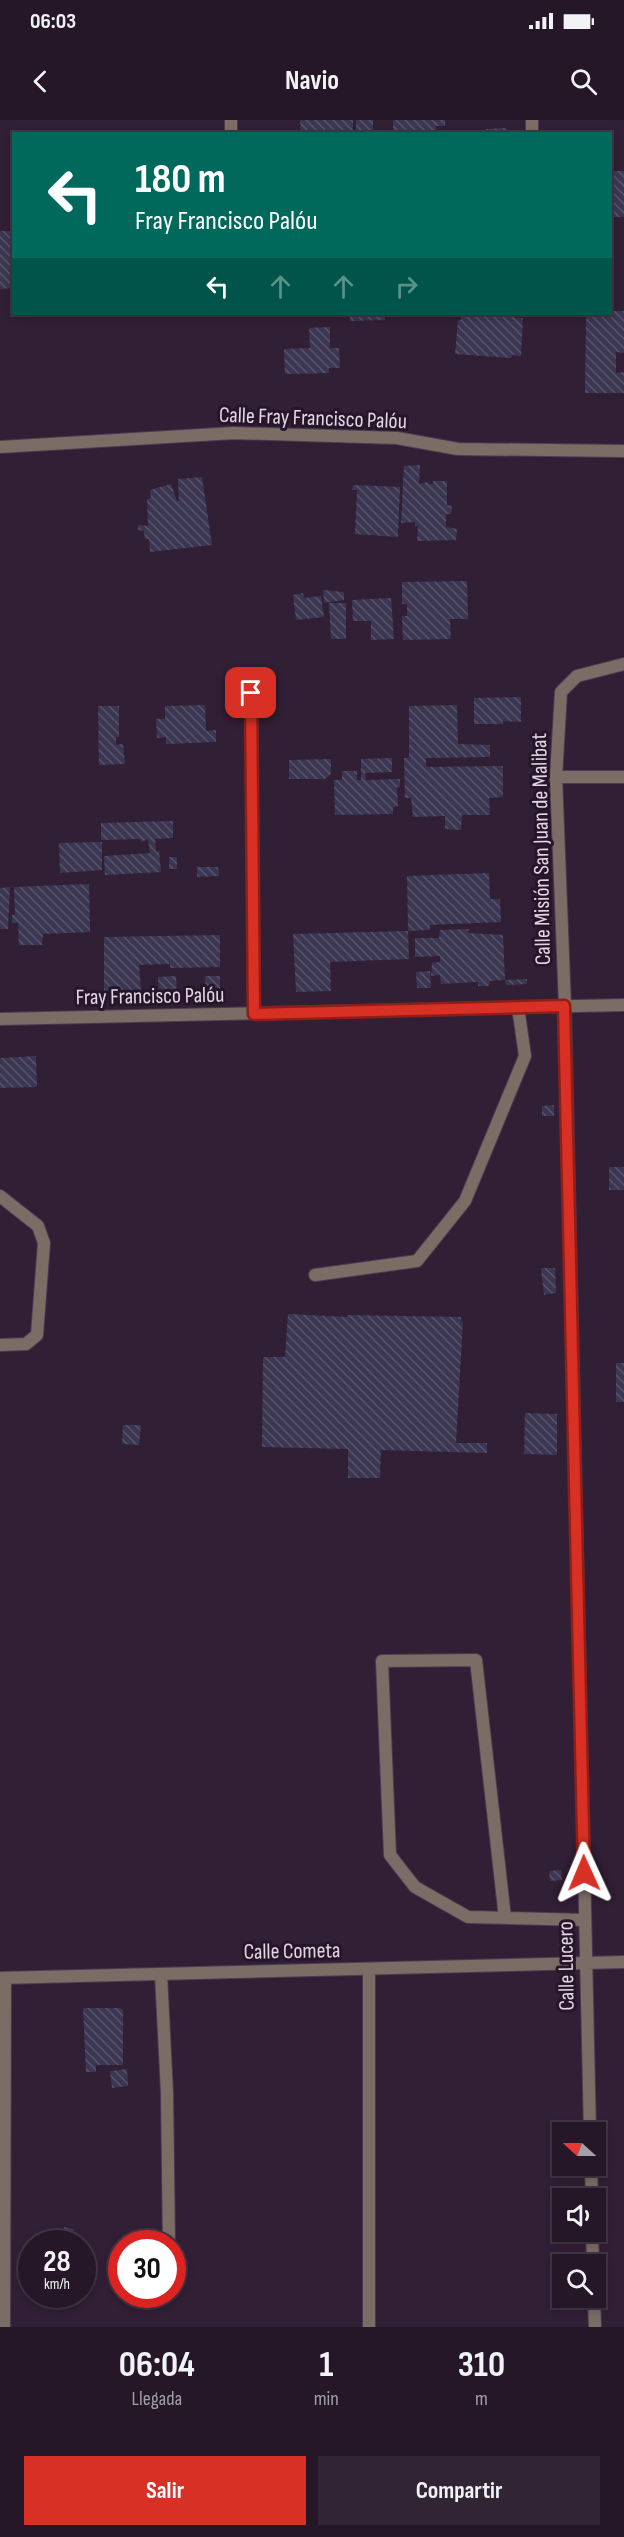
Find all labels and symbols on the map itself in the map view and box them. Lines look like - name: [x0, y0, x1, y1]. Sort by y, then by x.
- street label: Calle Fray Francisco Palóu: [219, 402, 407, 435]
- pin: [225, 667, 276, 718]
- street label: Calle Misión San Juan de Malibat: [526, 732, 557, 965]
- street label: Fray Francisco Palóu: [75, 982, 225, 1011]
- position arrow: [552, 1841, 616, 1905]
- street label: Calle Lucero: [552, 1921, 581, 2011]
- street label: Calle Cometa: [243, 1937, 341, 1966]
- north arrow: [552, 2122, 606, 2176]
- speed limit sign: 30: [108, 2230, 186, 2308]

